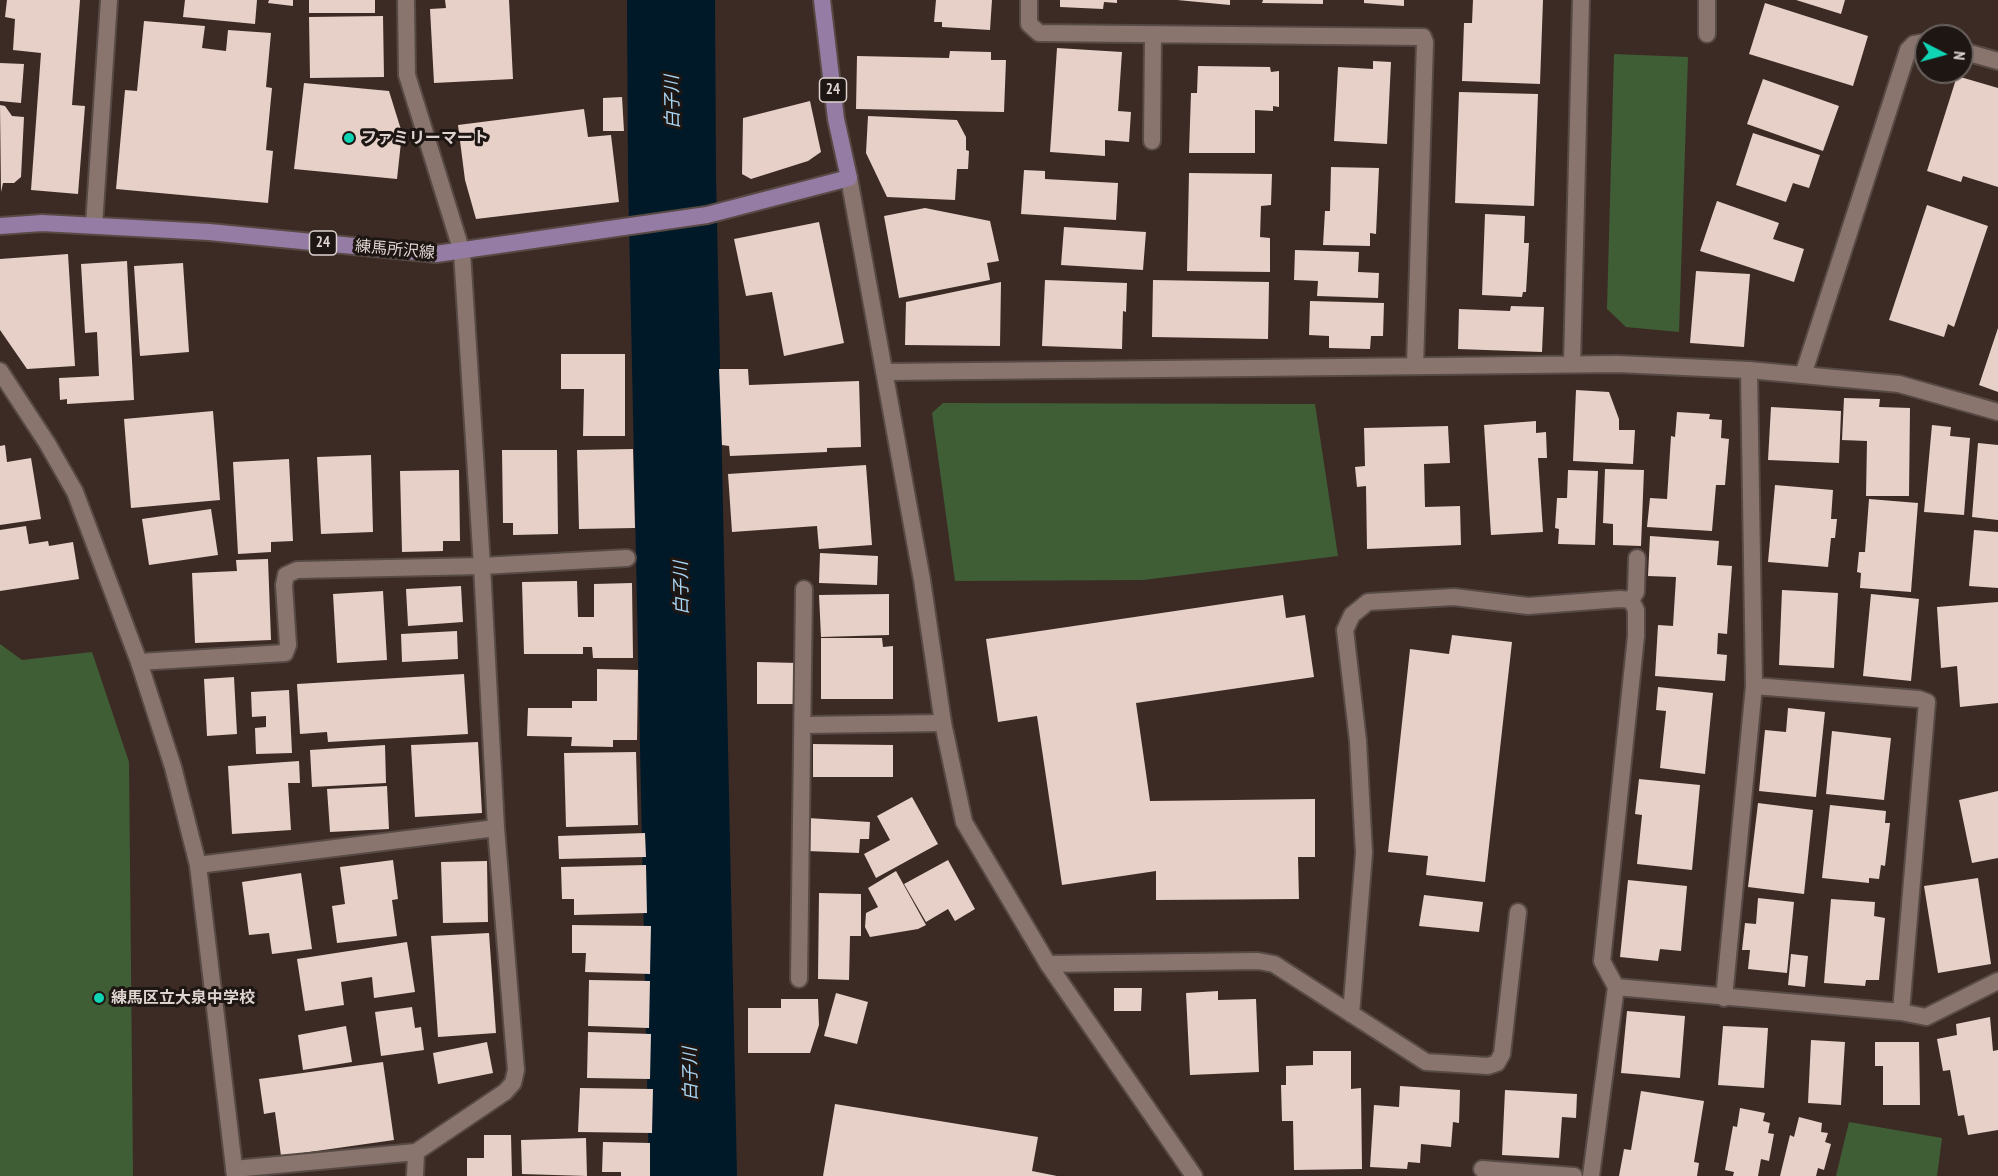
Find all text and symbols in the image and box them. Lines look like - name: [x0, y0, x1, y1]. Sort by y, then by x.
- north arrow: [1914, 24, 1974, 84]
- text: N: [1950, 50, 1970, 61]
- water label: 白子川: [662, 75, 684, 129]
- road number: 24: [820, 78, 846, 102]
- place label: ファミリーマート: [361, 128, 489, 148]
- marker: ファミリーマート: [342, 131, 356, 145]
- road number: 24: [310, 231, 336, 255]
- street label: 練馬所沢線: [354, 237, 436, 263]
- water label: 白子川: [671, 561, 693, 615]
- place label: 練馬区立大泉中学校: [111, 988, 255, 1008]
- marker: 練馬区立大泉中学校: [92, 991, 106, 1005]
- water label: 白子川: [680, 1047, 702, 1101]

